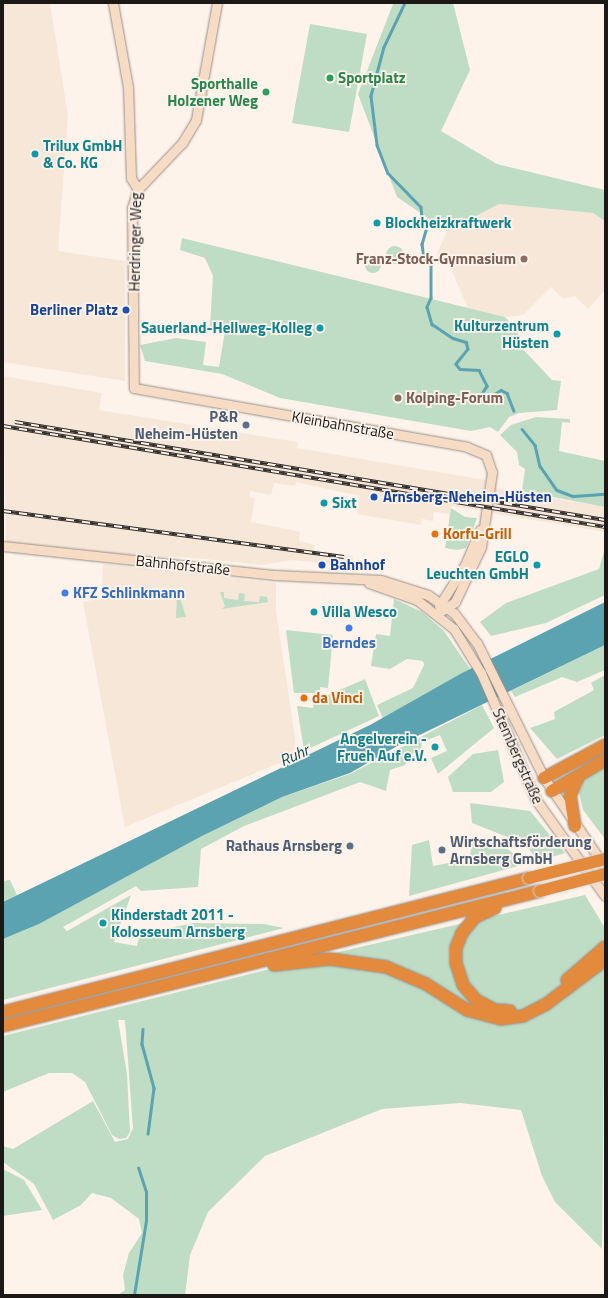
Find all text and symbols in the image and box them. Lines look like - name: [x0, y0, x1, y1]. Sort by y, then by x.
- place label: Sportplatz: [338, 69, 405, 87]
- marker: Sportplatz: [325, 73, 335, 83]
- place label: Sporthalle Holzener Weg: [167, 74, 258, 109]
- marker: Sporthalle Holzener Weg: [261, 87, 271, 97]
- place label: Trilux GmbH & Co. KG: [43, 136, 122, 171]
- marker: Trilux GmbH & Co. KG: [30, 149, 40, 159]
- street label: Herdringer Weg: [125, 192, 145, 292]
- place label: Blockheizkraftwerk: [385, 214, 512, 232]
- marker: Blockheizkraftwerk: [372, 218, 382, 228]
- place label: Franz-Stock-Gymnasium: [356, 250, 516, 268]
- marker: Franz-Stock-Gymnasium: [519, 254, 529, 264]
- place label: Berliner Platz: [30, 301, 118, 319]
- marker: Berliner Platz: [121, 305, 131, 315]
- place label: Kulturzentrum Hüsten: [454, 316, 549, 351]
- place label: Sauerland-Hellweg-Kolleg: [141, 319, 312, 337]
- marker: Sauerland-Hellweg-Kolleg: [315, 323, 325, 333]
- marker: Kulturzentrum Hüsten: [552, 329, 562, 339]
- place label: Kolping-Forum: [406, 389, 503, 407]
- marker: Kolping-Forum: [393, 393, 403, 403]
- place label: P&R Neheim-Hüsten: [135, 407, 238, 442]
- street label: Kleinbahnstraße: [290, 407, 396, 443]
- marker: P&R Neheim-Hüsten: [241, 420, 251, 430]
- place label: Arnsberg-Neheim-Hüsten: [383, 488, 552, 506]
- marker: Arnsberg-Neheim-Hüsten: [368, 491, 380, 503]
- place label: Sixt: [332, 494, 357, 512]
- marker: Sixt: [319, 498, 329, 508]
- place label: Korfu-Grill: [443, 525, 512, 543]
- marker: Korfu-Grill: [430, 529, 440, 539]
- place label: EGLO Leuchten GmbH: [426, 547, 529, 582]
- street label: Bahnhofstraße: [135, 551, 231, 579]
- place label: Bahnhof: [330, 556, 385, 574]
- marker: Bahnhof: [317, 560, 327, 570]
- marker: EGLO Leuchten GmbH: [532, 560, 542, 570]
- place label: KFZ Schlinkmann: [73, 584, 185, 602]
- marker: KFZ Schlinkmann: [60, 588, 70, 598]
- place label: Villa Wesco: [322, 603, 397, 621]
- marker: Villa Wesco: [309, 607, 319, 617]
- marker: Berndes: [344, 623, 354, 633]
- place label: Berndes: [322, 634, 376, 652]
- place label: da Vinci: [312, 689, 363, 707]
- marker: da Vinci: [299, 693, 309, 703]
- street label: Stembergstraße: [489, 705, 547, 807]
- place label: Angelverein - Frueh Auf e.V.: [337, 729, 427, 764]
- water label: Ruhr: [276, 740, 312, 770]
- marker: Angelverein - Frueh Auf e.V.: [430, 742, 440, 752]
- place label: Wirtschaftsförderung Arnsberg GmbH: [450, 832, 591, 867]
- place label: Rathaus Arnsberg: [226, 837, 342, 855]
- marker: Rathaus Arnsberg: [345, 841, 355, 851]
- marker: Wirtschaftsförderung Arnsberg GmbH: [437, 845, 447, 855]
- place label: Kinderstadt 2011 - Kolosseum Arnsberg: [111, 905, 245, 940]
- marker: Kinderstadt 2011 - Kolosseum Arnsberg: [98, 918, 108, 928]

